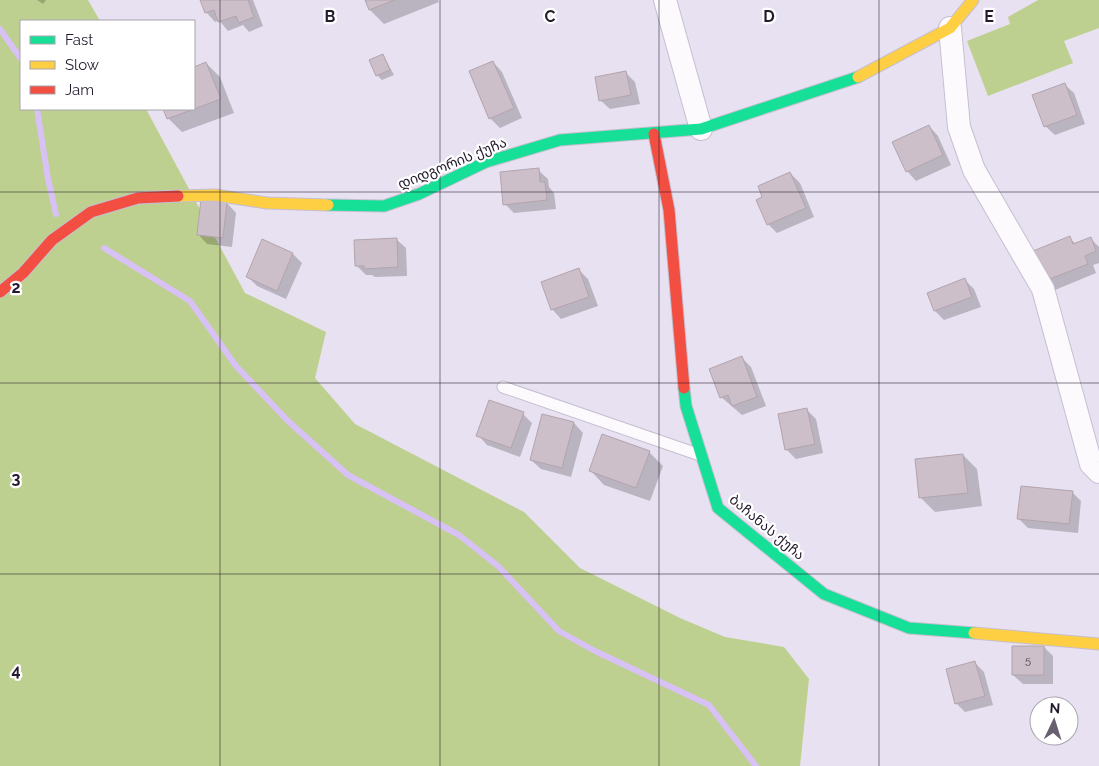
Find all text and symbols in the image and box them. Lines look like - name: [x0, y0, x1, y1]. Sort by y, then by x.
- text: B: [325, 7, 336, 26]
- text: C: [545, 7, 556, 26]
- text: D: [763, 7, 775, 26]
- text: E: [984, 7, 994, 26]
- legend: [20, 20, 195, 110]
- text: Fast: [65, 31, 93, 49]
- text: Slow: [65, 56, 99, 74]
- text: Jam: [65, 81, 94, 99]
- street label: დიდგორის ქუჩა: [395, 134, 509, 193]
- text: 2: [11, 278, 21, 297]
- text: 3: [12, 469, 21, 488]
- street label: ბაჩანას ქუჩა: [726, 491, 808, 564]
- house number: 5: [1025, 654, 1031, 667]
- text: 4: [11, 661, 21, 680]
- north arrow: [1029, 696, 1079, 746]
- text: N: [1049, 700, 1061, 716]

